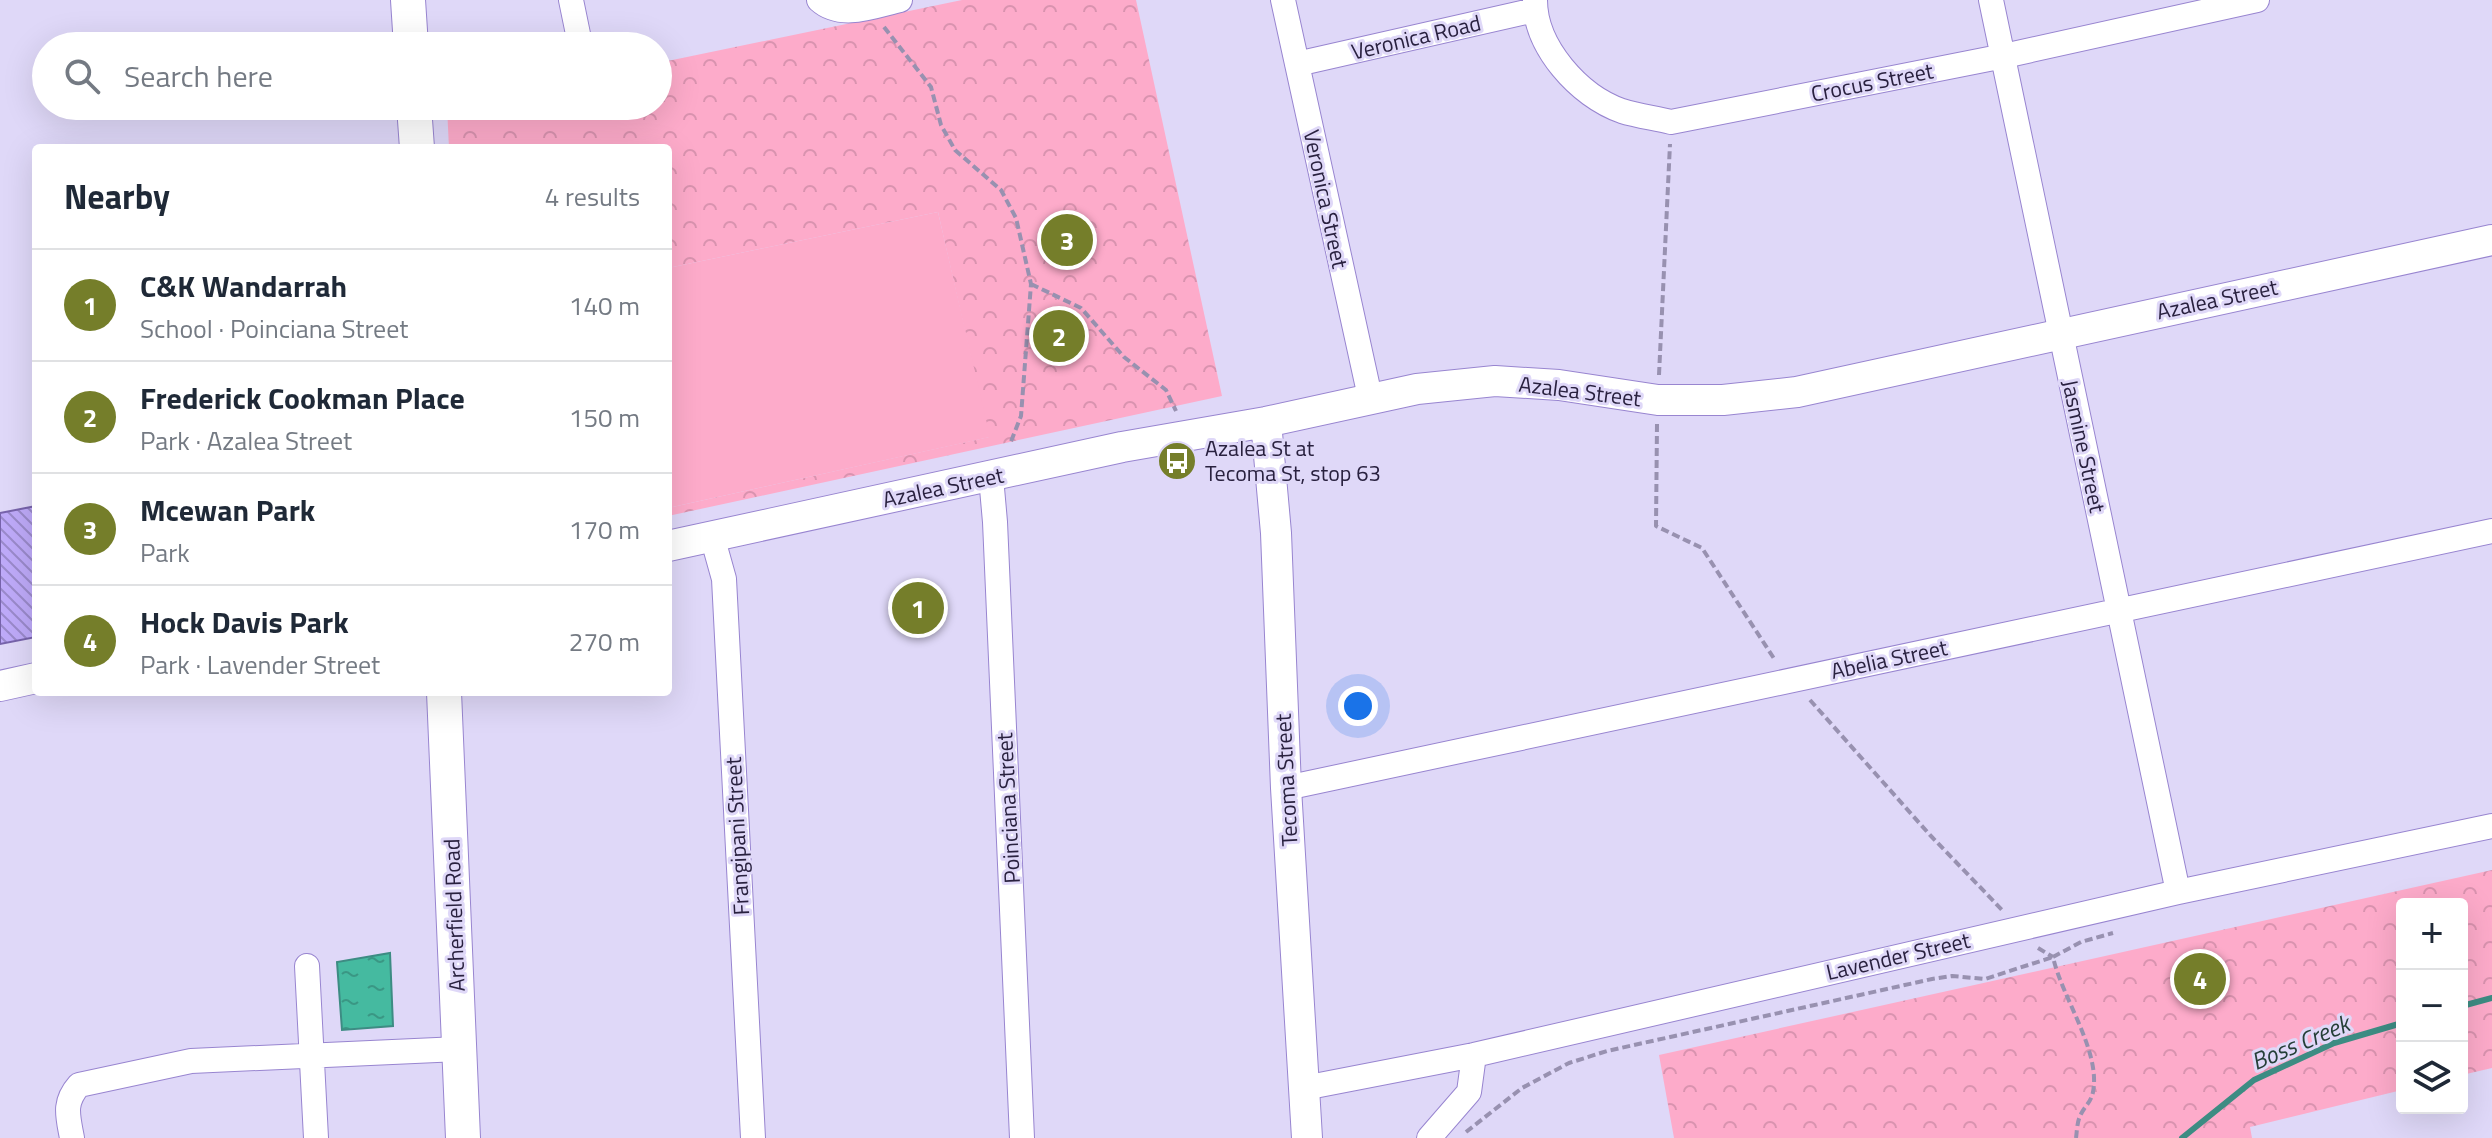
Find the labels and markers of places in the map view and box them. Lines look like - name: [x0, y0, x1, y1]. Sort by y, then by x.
- pin: 3: [1041, 210, 1093, 270]
- pin: 2: [1033, 306, 1085, 366]
- place label: Azalea St at Tecoma St, stop 63: [1205, 431, 1381, 490]
- bus stop icon: Azalea St at Tecoma St, stop 63: [1156, 440, 1198, 482]
- pin: 1: [892, 578, 944, 638]
- pin: 4: [2174, 949, 2226, 1009]

